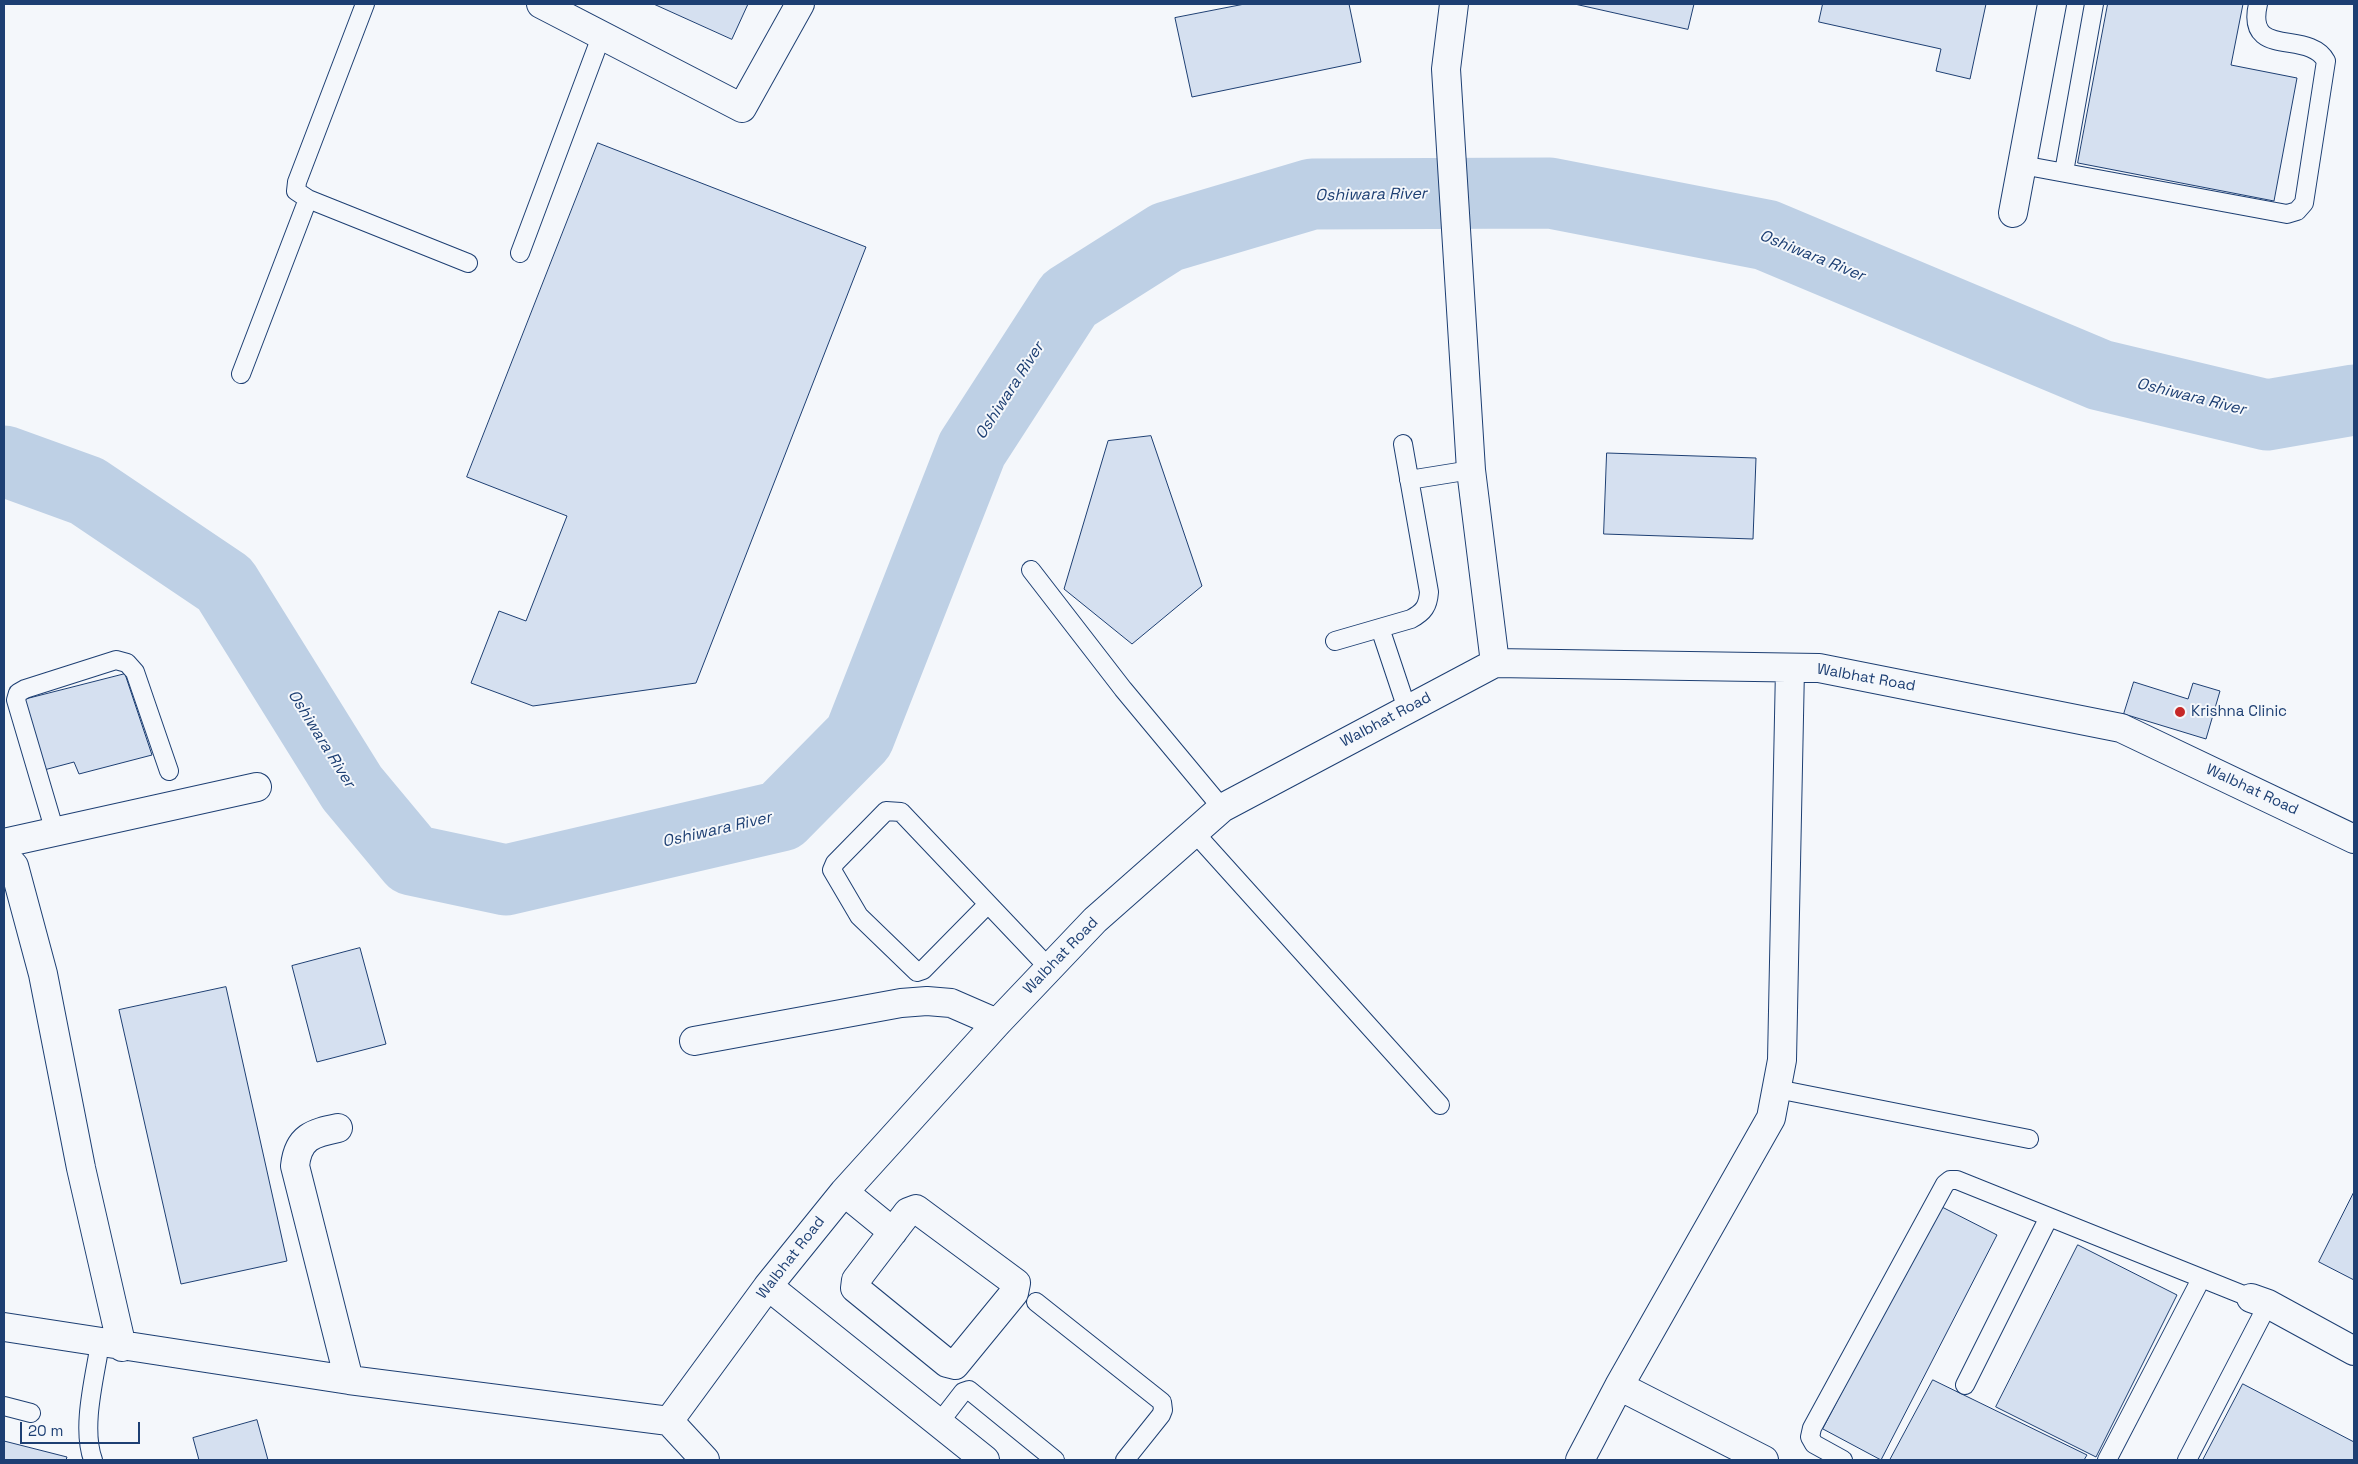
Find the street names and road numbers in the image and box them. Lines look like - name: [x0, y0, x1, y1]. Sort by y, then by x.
- street label: Walbhat Road: [1815, 660, 1917, 696]
- street label: Walbhat Road: [1338, 689, 1434, 751]
- street label: Walbhat Road: [2203, 761, 2301, 819]
- street label: Walbhat Road: [1020, 914, 1102, 998]
- street label: Walbhat Road: [753, 1213, 829, 1303]

